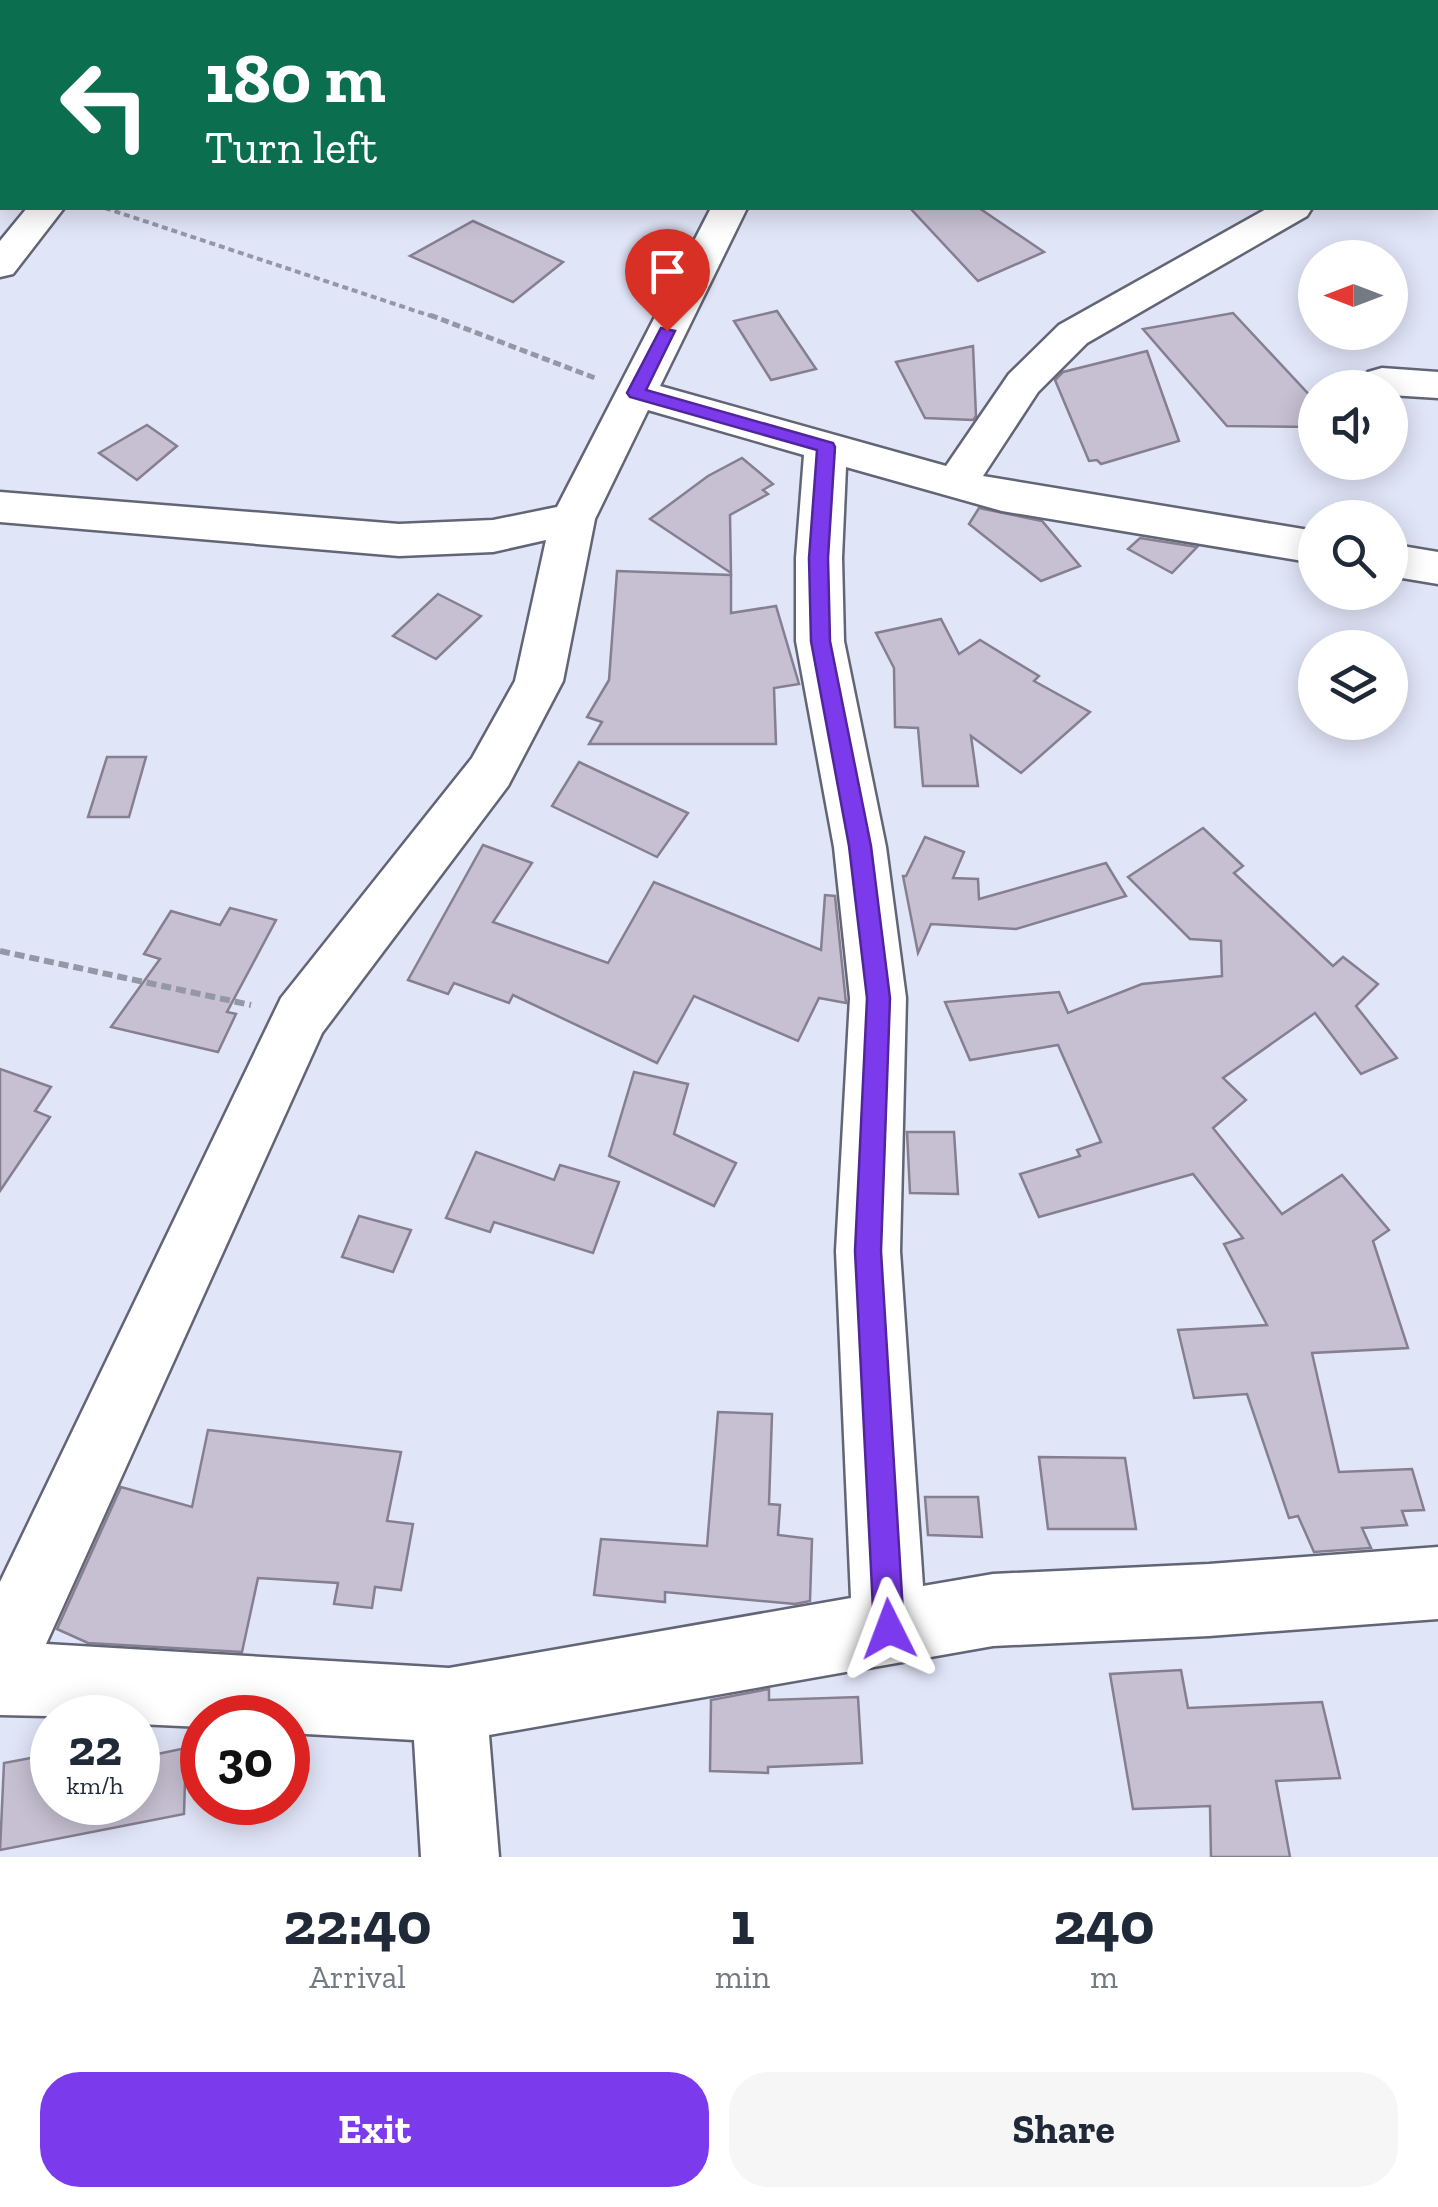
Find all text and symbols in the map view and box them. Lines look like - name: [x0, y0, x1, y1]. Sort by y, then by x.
- text: 180 m: [205, 36, 386, 120]
- icon: left: [40, 40, 170, 170]
- text: Turn left: [205, 121, 377, 175]
- pin: [625, 229, 710, 332]
- north arrow: [1298, 240, 1408, 350]
- map controls: [1298, 240, 1408, 740]
- icon: arrive: [640, 244, 695, 299]
- button: sound: [1298, 370, 1408, 480]
- button: search: [1298, 500, 1408, 610]
- button: layers: [1298, 630, 1408, 740]
- position arrow: [837, 1577, 941, 1681]
- speed limit sign: 30: [180, 1695, 310, 1825]
- text: 22: [68, 1718, 122, 1778]
- text: km/h: [66, 1770, 124, 1800]
- text: 22:40: [284, 1887, 432, 1959]
- text: 1: [730, 1887, 755, 1959]
- text: 240: [1054, 1887, 1155, 1959]
- text: Arrival: [309, 1958, 406, 1996]
- text: min: [715, 1958, 770, 1996]
- text: m: [1090, 1958, 1118, 1996]
- button: Exit: [40, 2072, 709, 2187]
- button: Share: [729, 2072, 1398, 2187]

